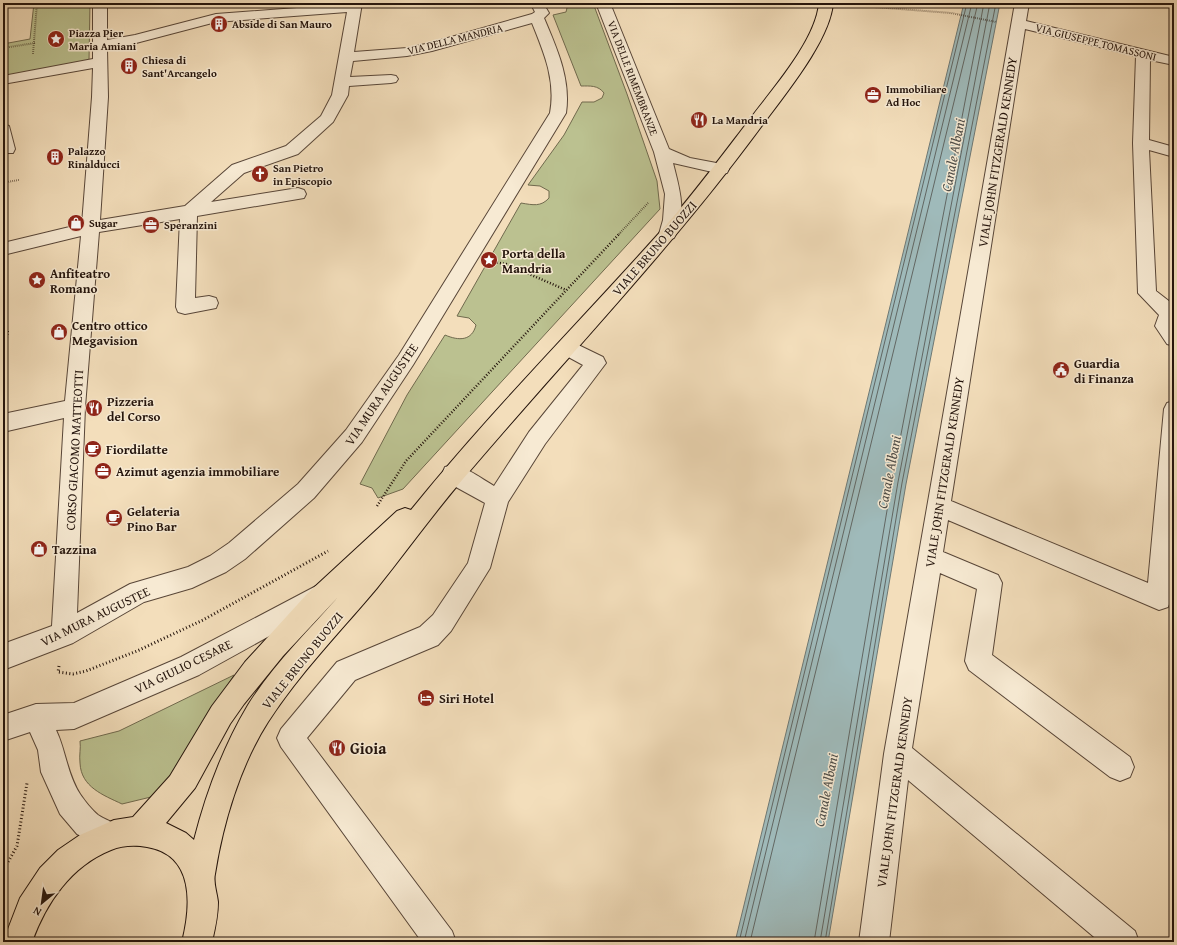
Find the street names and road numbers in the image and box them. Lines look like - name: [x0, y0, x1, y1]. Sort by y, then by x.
- street label: VIA DELLE RIMEMBRANZE: [604, 18, 662, 138]
- street label: VIA DELLA MANDRIA: [406, 19, 505, 59]
- street label: VIA GIUSEPPE TOMASSONI: [1034, 19, 1158, 65]
- street label: VIALE JOHN FITZGERALD KENNEDY: [973, 55, 1022, 249]
- street label: VIALE BRUNO BUOZZI: [608, 197, 701, 300]
- street label: VIA MURA AUGUSTEE: [340, 339, 423, 449]
- street label: CORSO GIACOMO MATTEOTTI: [61, 369, 88, 531]
- street label: VIALE JOHN FITZGERALD KENNEDY: [920, 375, 969, 569]
- street label: VIA MURA AUGUSTEE: [37, 582, 154, 651]
- street label: VIALE BRUNO BUOZZI: [257, 608, 348, 713]
- street label: VIA GIULIO CESARE: [131, 634, 236, 698]
- street label: VIALE JOHN FITZGERALD KENNEDY: [872, 695, 917, 889]

